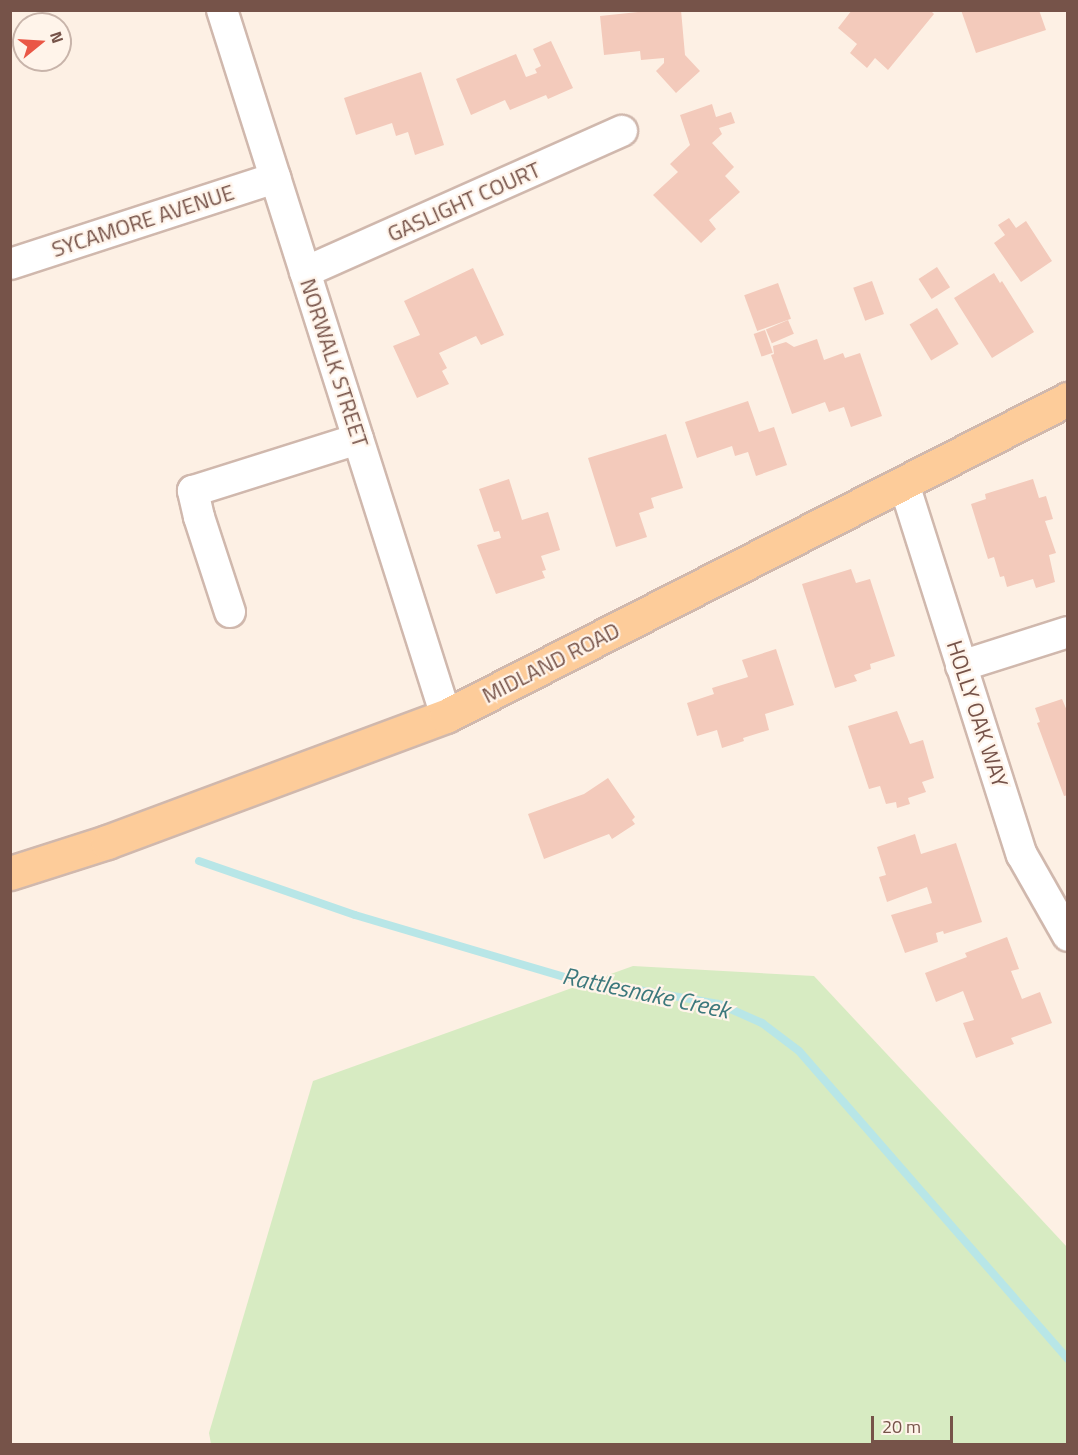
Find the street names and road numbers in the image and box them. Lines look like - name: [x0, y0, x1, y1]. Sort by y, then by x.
- street label: GASLIGHT COURT: [383, 156, 545, 248]
- street label: SYCAMORE AVENUE: [49, 179, 237, 263]
- street label: NORWALK STREET: [294, 275, 374, 451]
- street label: MIDLAND ROAD: [478, 617, 624, 709]
- street label: HOLLY OAK WAY: [941, 637, 1013, 791]

